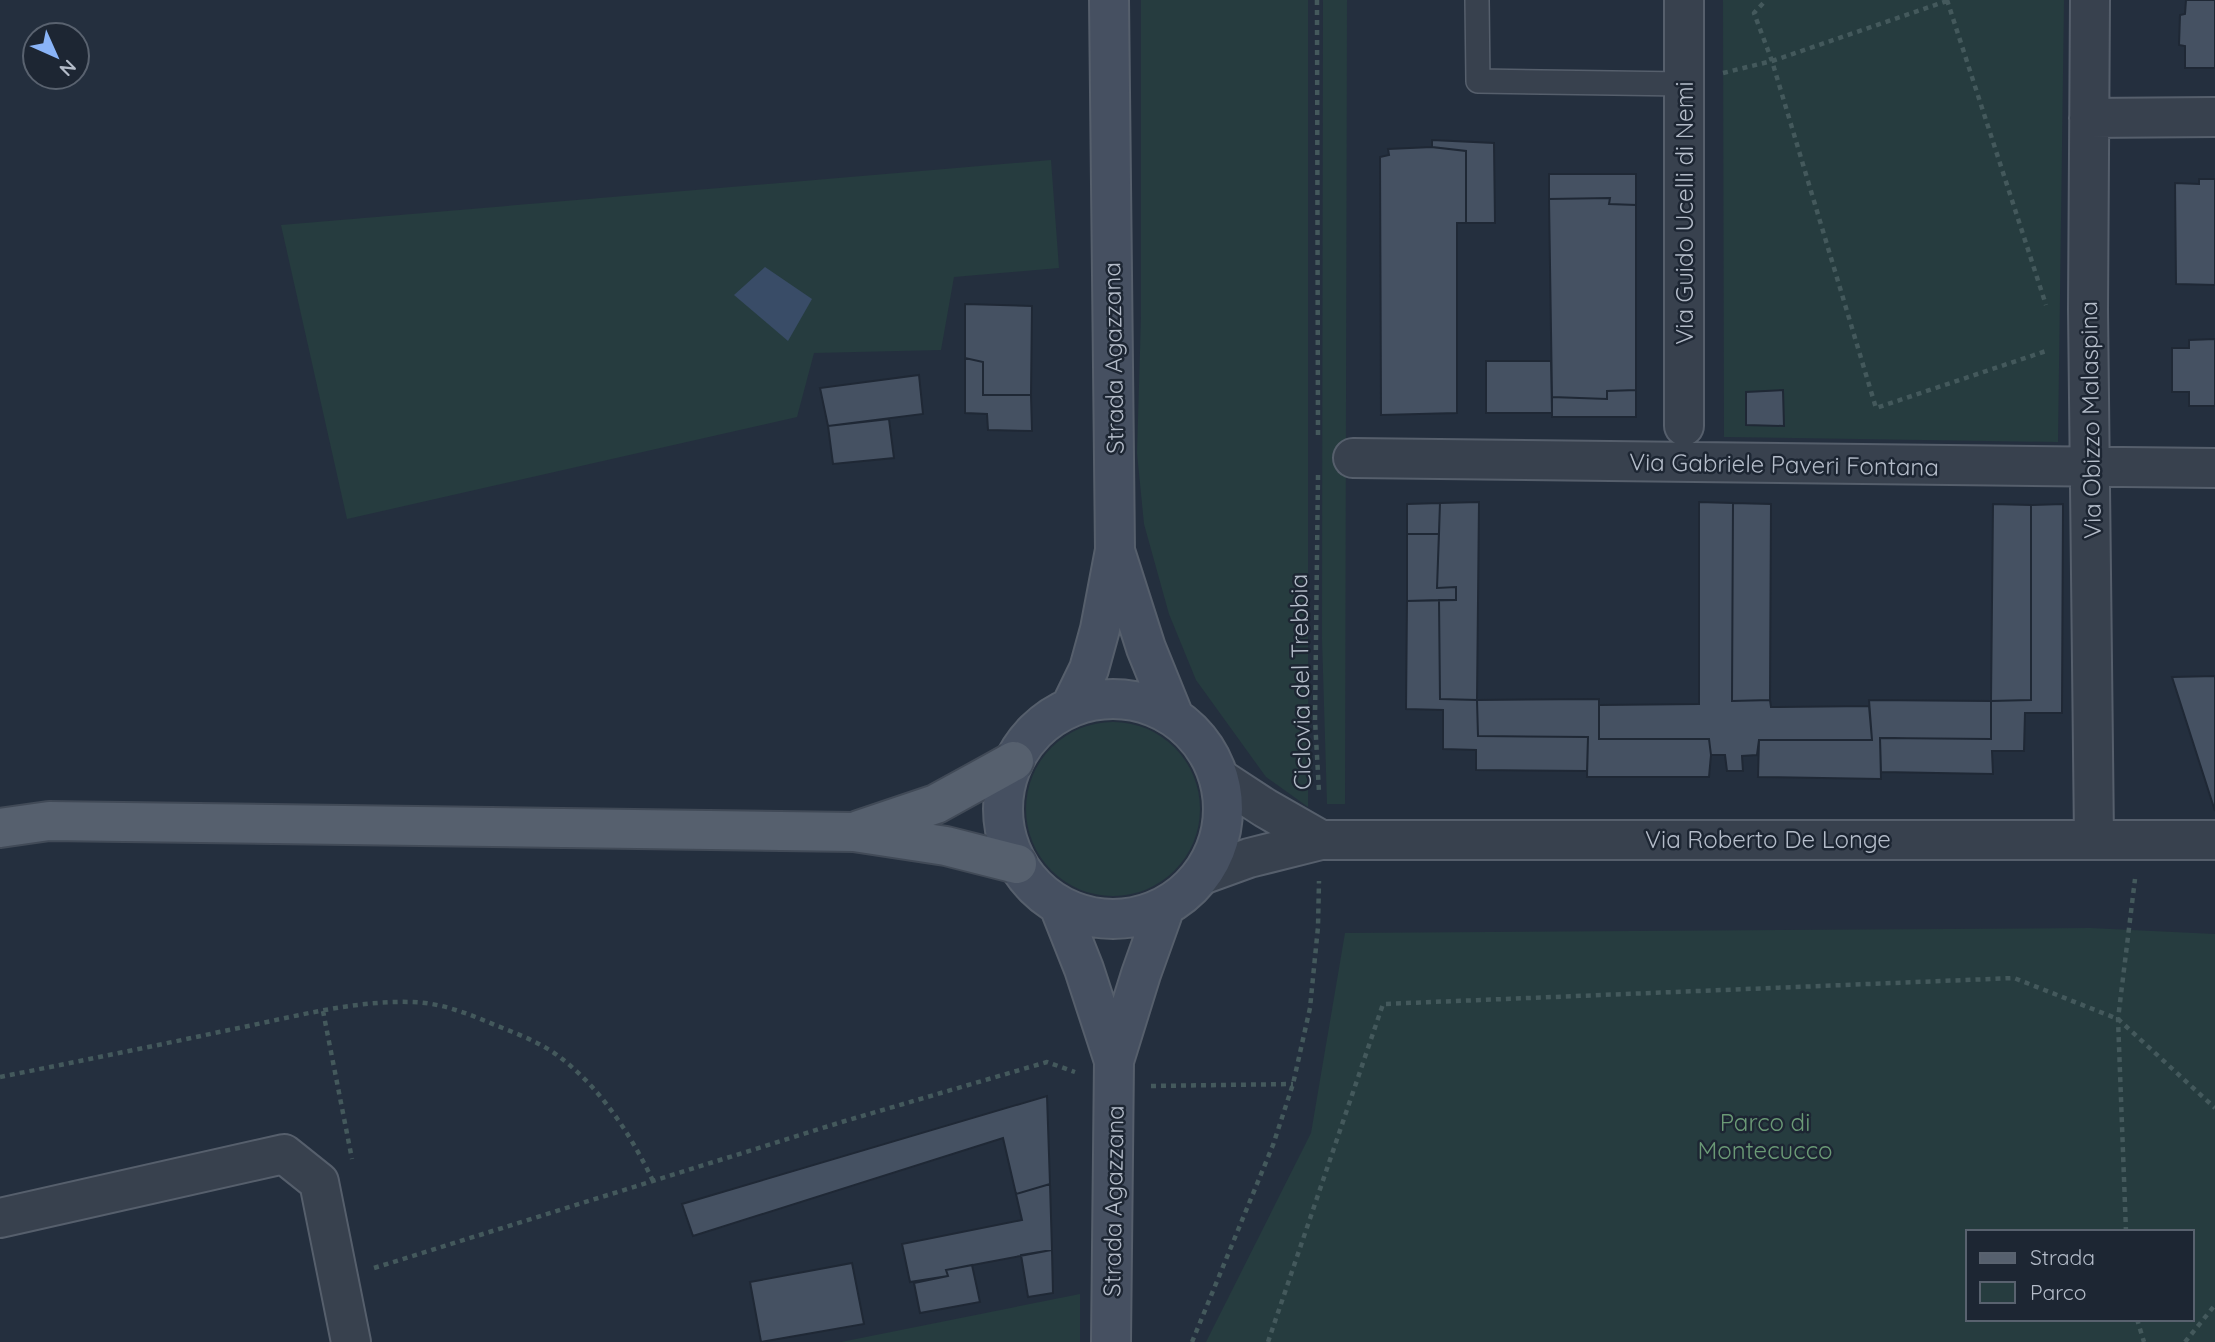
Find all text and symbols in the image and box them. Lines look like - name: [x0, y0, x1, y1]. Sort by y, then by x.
- north arrow: [21, 21, 91, 91]
- text: N: [55, 55, 81, 81]
- street label: Via Guido Ucelli di Nemi: [1669, 81, 1699, 345]
- street label: Strada Agazzana: [1096, 262, 1130, 454]
- street label: Via Obizzo Malaspina: [2073, 301, 2107, 539]
- street label: Via Gabriele Paveri Fontana: [1629, 446, 1939, 482]
- street label: Ciclovia del Trebbia: [1283, 574, 1317, 790]
- street label: Via Roberto De Longe: [1645, 824, 1891, 854]
- street label: Strada Agazzana: [1096, 1105, 1130, 1297]
- park label: Parco di Montecucco: [1697, 1107, 1833, 1165]
- legend: [1966, 1230, 2194, 1321]
- text: Strada: [2030, 1244, 2095, 1270]
- text: Parco: [2030, 1279, 2086, 1305]

